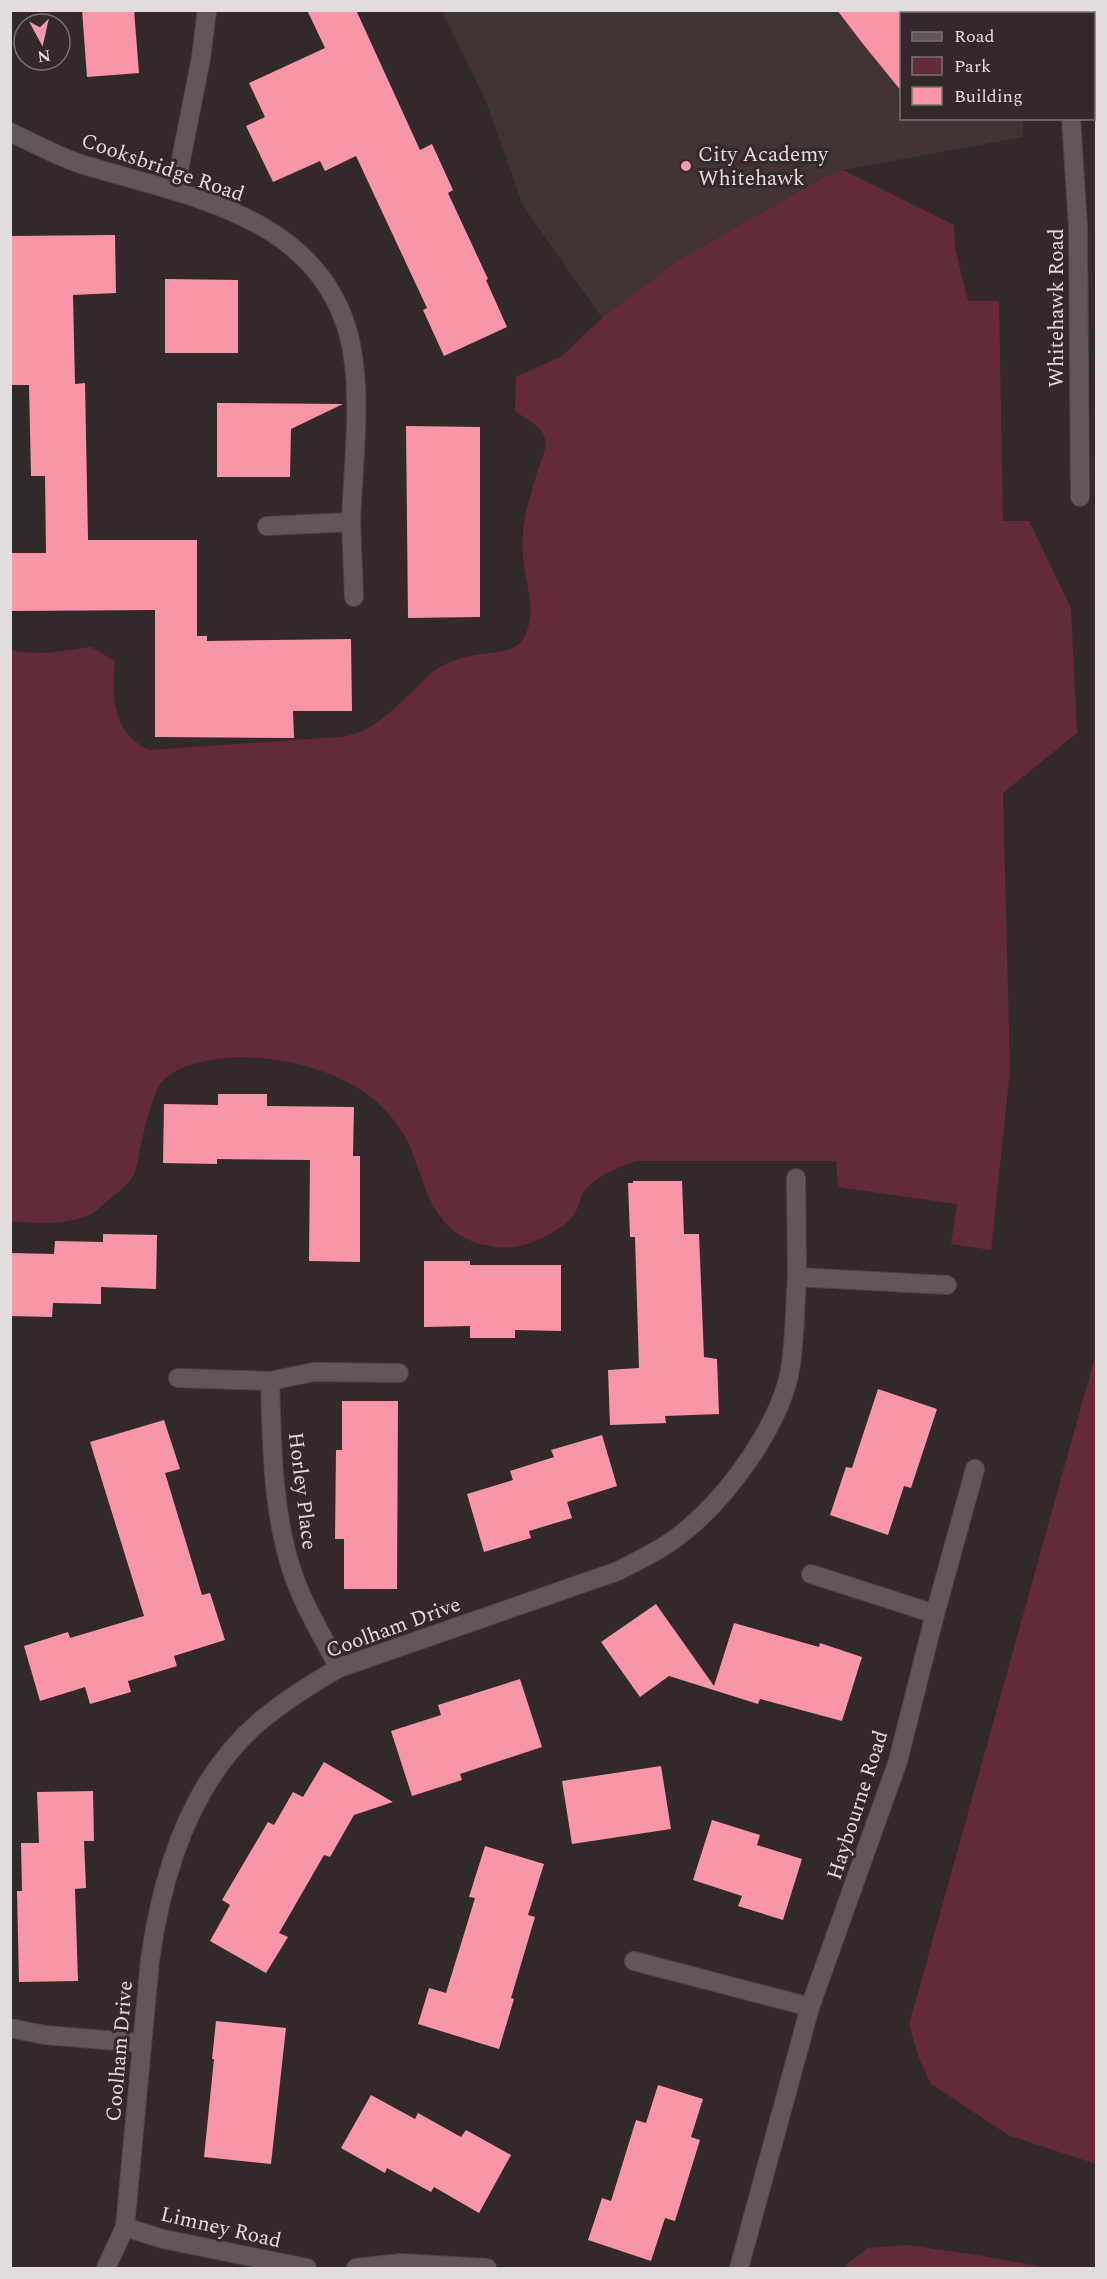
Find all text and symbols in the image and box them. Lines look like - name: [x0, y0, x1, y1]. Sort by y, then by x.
- north arrow: [12, 12, 72, 72]
- legend: [900, 12, 1095, 120]
- text: Road: [954, 23, 995, 50]
- text: N: [36, 43, 52, 69]
- text: Park: [954, 53, 991, 80]
- text: Building: [954, 83, 1023, 110]
- street label: Cooksbridge Road: [77, 125, 249, 211]
- place label: City Academy Whitehawk: [698, 139, 829, 195]
- marker: City Academy Whitehawk: [679, 159, 693, 173]
- street label: Whitehawk Road: [1041, 228, 1073, 388]
- street label: Horley Place: [279, 1430, 325, 1552]
- street label: Coolham Drive: [321, 1589, 465, 1667]
- street label: Haybourne Road: [819, 1726, 897, 1884]
- street label: Coolham Drive: [98, 1979, 142, 2123]
- street label: Limney Road: [157, 2199, 284, 2257]

